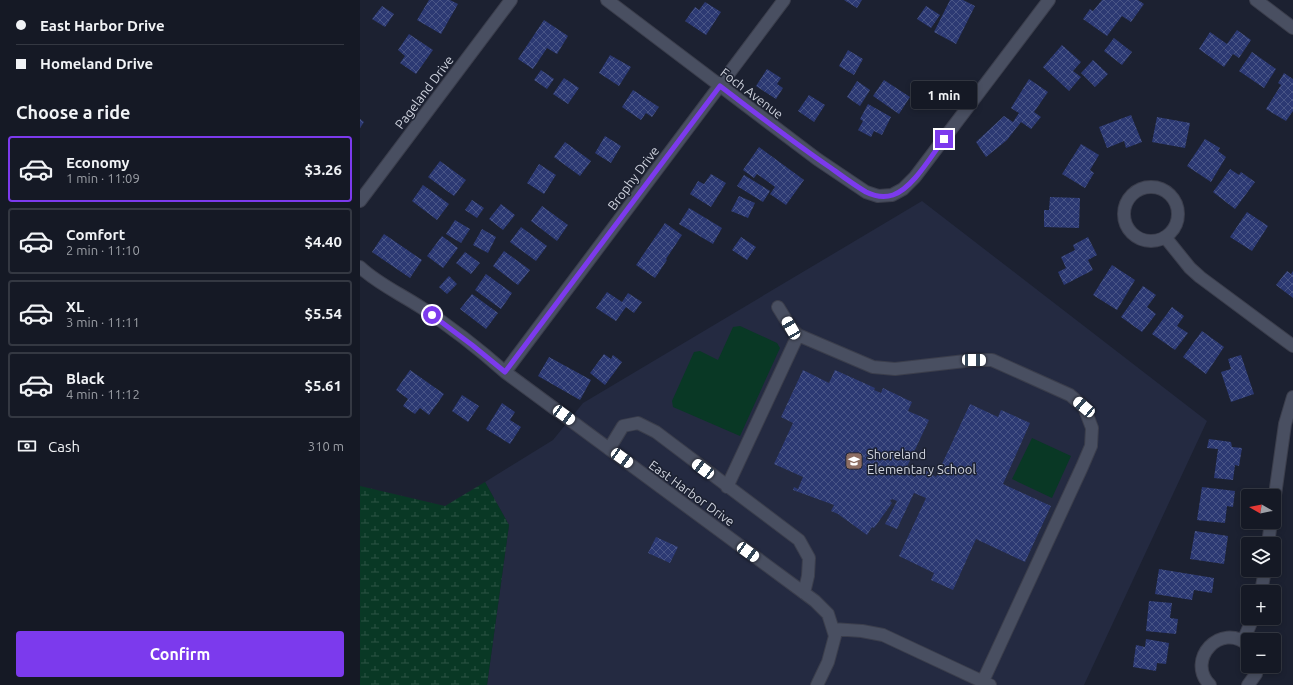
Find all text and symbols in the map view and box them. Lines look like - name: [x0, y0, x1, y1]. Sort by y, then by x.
- text: East Harbor Drive: [40, 17, 165, 34]
- street label: Pageland Drive: [392, 53, 456, 131]
- text: Homeland Drive: [40, 55, 153, 72]
- street label: Foch Avenue: [718, 65, 786, 121]
- callout: 1 min: [911, 81, 977, 109]
- text: 1 min: [928, 88, 960, 102]
- text: Choose a ride: [16, 102, 130, 122]
- route end: [935, 130, 953, 148]
- street label: Brophy Drive: [605, 144, 661, 212]
- icon: car: [18, 151, 54, 187]
- text: Economy: [66, 154, 130, 171]
- text: $3.26: [304, 161, 342, 178]
- text: 1 min · 11:09: [66, 171, 140, 185]
- icon: car: [18, 223, 54, 259]
- text: Comfort: [66, 226, 125, 243]
- text: $4.40: [304, 233, 342, 250]
- text: 2 min · 11:10: [66, 243, 140, 257]
- icon: car: [18, 295, 54, 331]
- text: XL: [66, 298, 84, 315]
- text: $5.54: [304, 305, 342, 322]
- route start: [423, 306, 441, 324]
- text: 3 min · 11:11: [66, 315, 140, 329]
- car: [780, 315, 802, 341]
- car: [962, 354, 986, 366]
- icon: car: [18, 367, 54, 403]
- text: Black: [66, 370, 105, 387]
- text: $5.61: [304, 377, 342, 394]
- text: 4 min · 11:12: [66, 387, 140, 401]
- car: [1071, 395, 1097, 419]
- car: [551, 403, 577, 427]
- icon: cash: [16, 435, 38, 457]
- text: Cash: [48, 438, 80, 455]
- text: 310 m: [308, 439, 344, 453]
- car: [609, 446, 635, 470]
- place label: Shoreland Elementary School: [867, 447, 976, 476]
- school or university icon: Shoreland Elementary School: [844, 451, 864, 471]
- street label: East Harbor Drive: [647, 457, 737, 529]
- car: [690, 457, 716, 481]
- north arrow: [1241, 489, 1281, 529]
- map controls: [1241, 489, 1281, 673]
- button: layers: [1241, 537, 1281, 577]
- car: [735, 540, 761, 564]
- button: +: [1241, 585, 1281, 625]
- button: Confirm: [16, 631, 344, 677]
- button: −: [1241, 633, 1281, 673]

